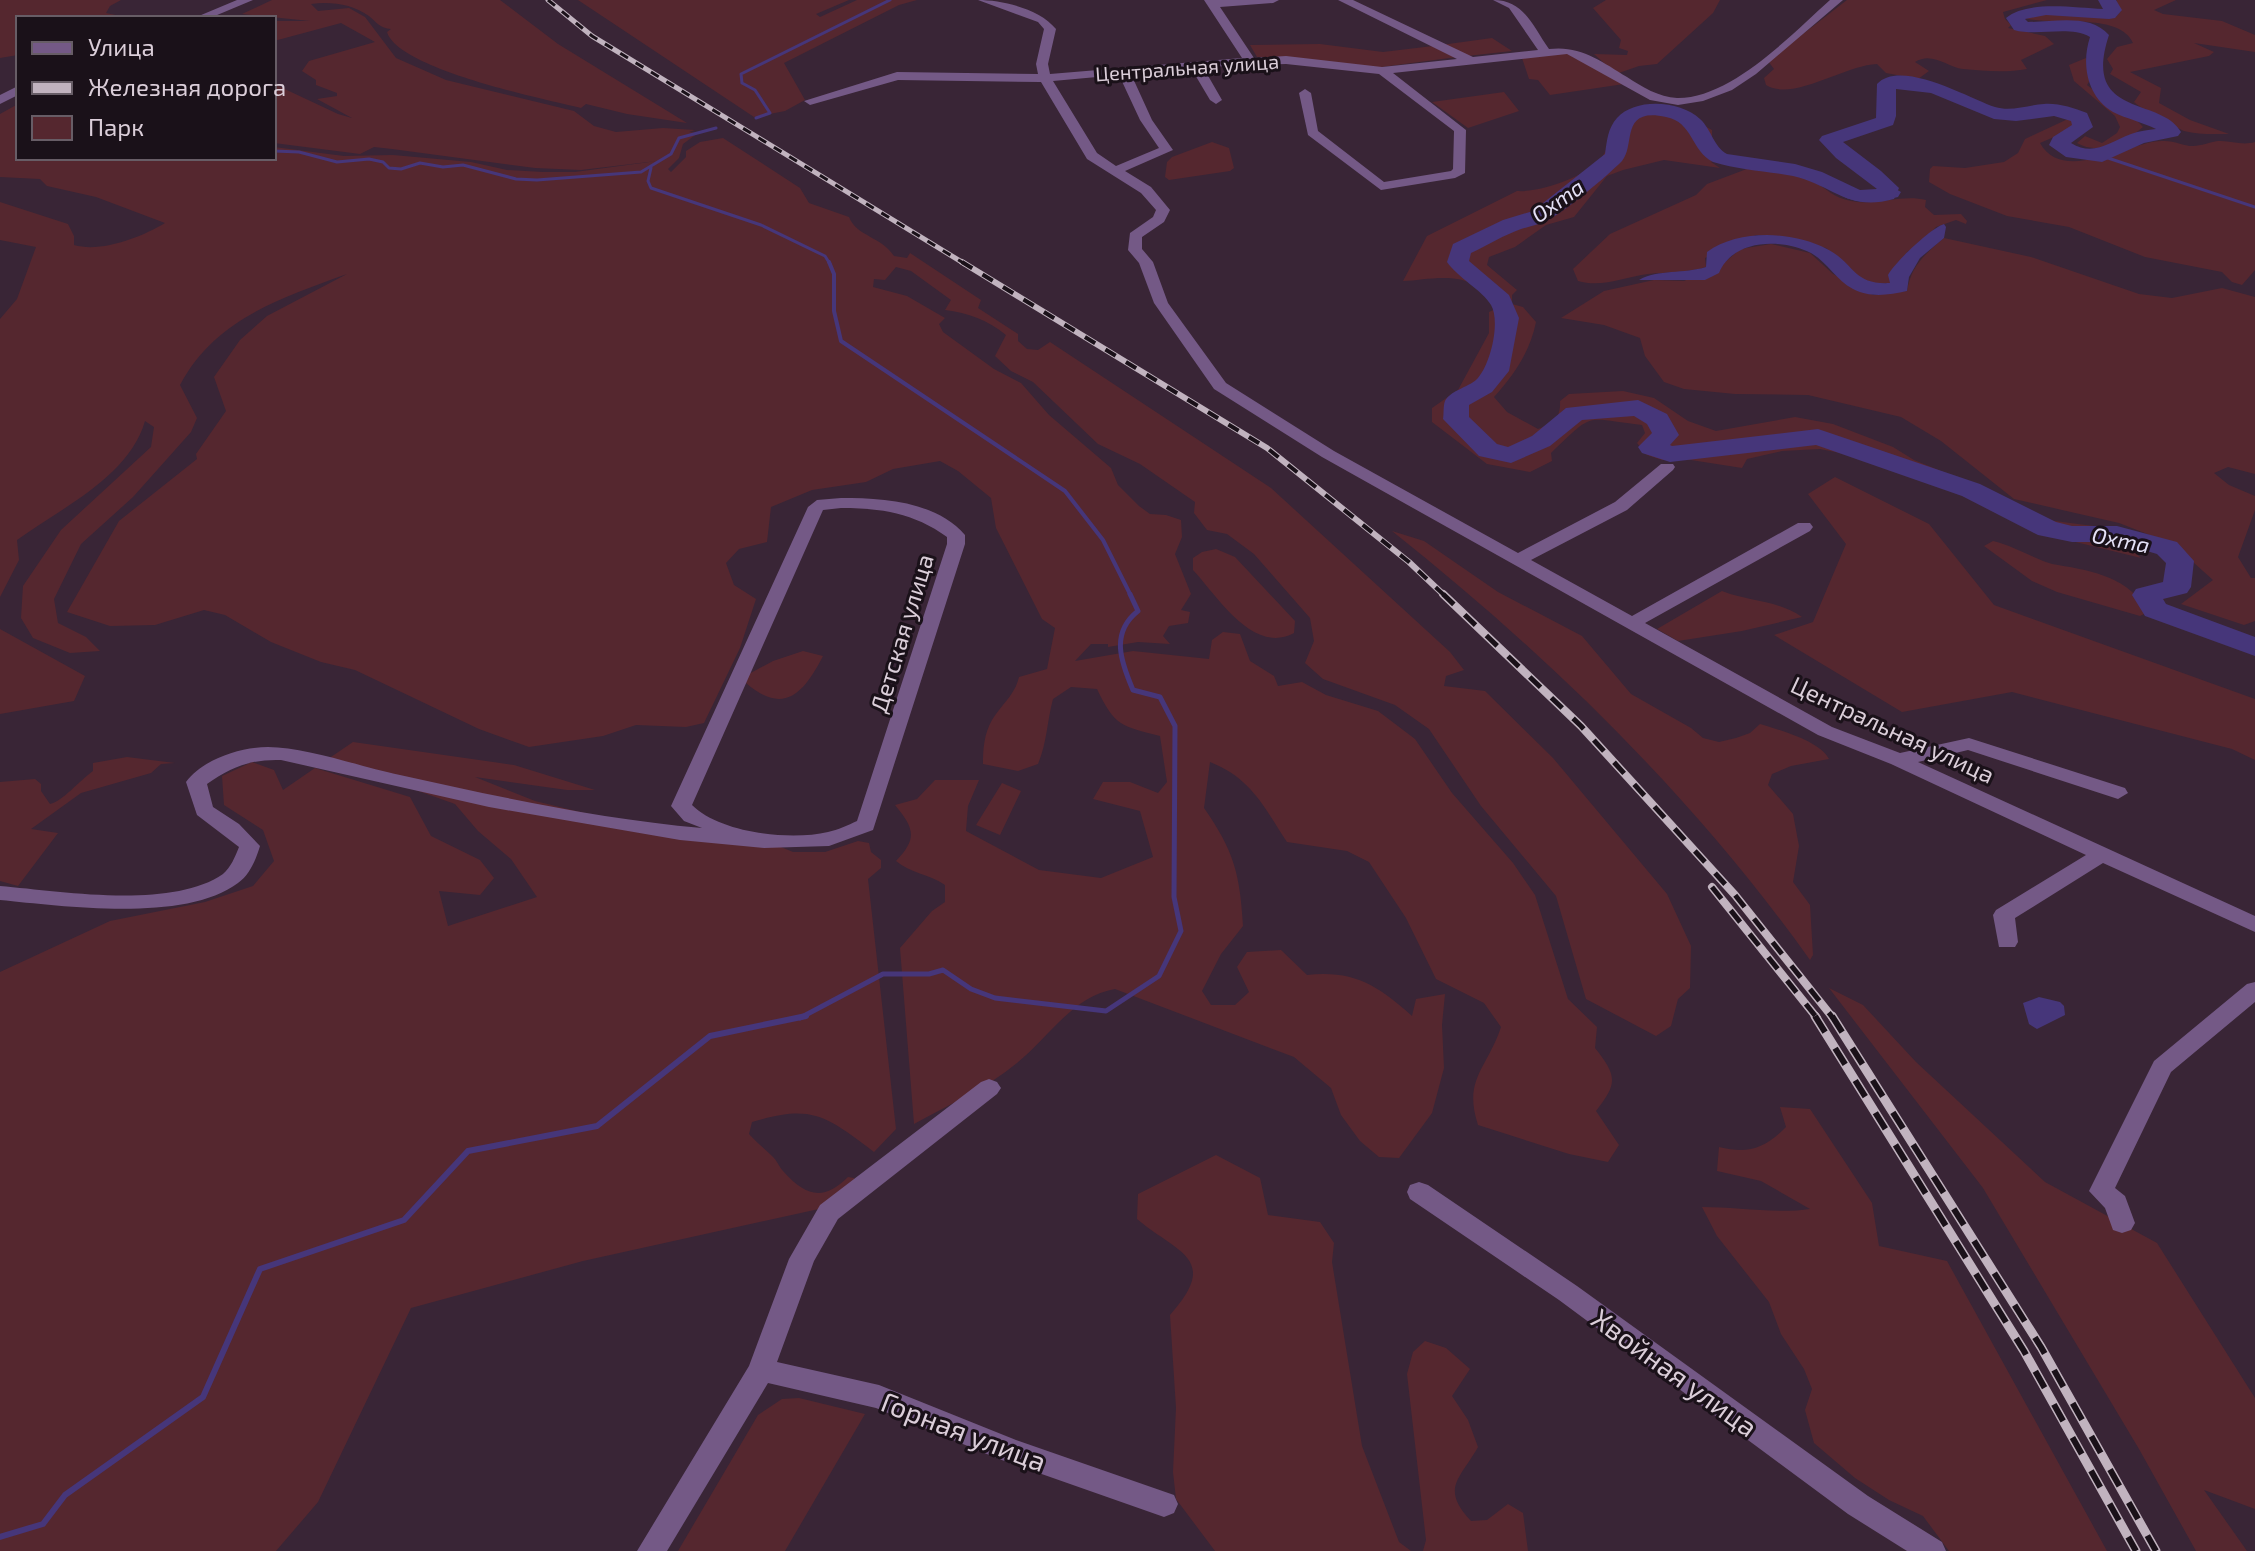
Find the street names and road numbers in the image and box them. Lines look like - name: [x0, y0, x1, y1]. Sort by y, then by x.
- street label: Центральная улица: [1094, 49, 1280, 86]
- street label: Детская улица: [863, 550, 940, 716]
- street label: Центральная улица: [1786, 669, 1999, 790]
- street label: Хвойная улица: [1586, 1301, 1764, 1443]
- street label: Горная улица: [877, 1384, 1051, 1478]

